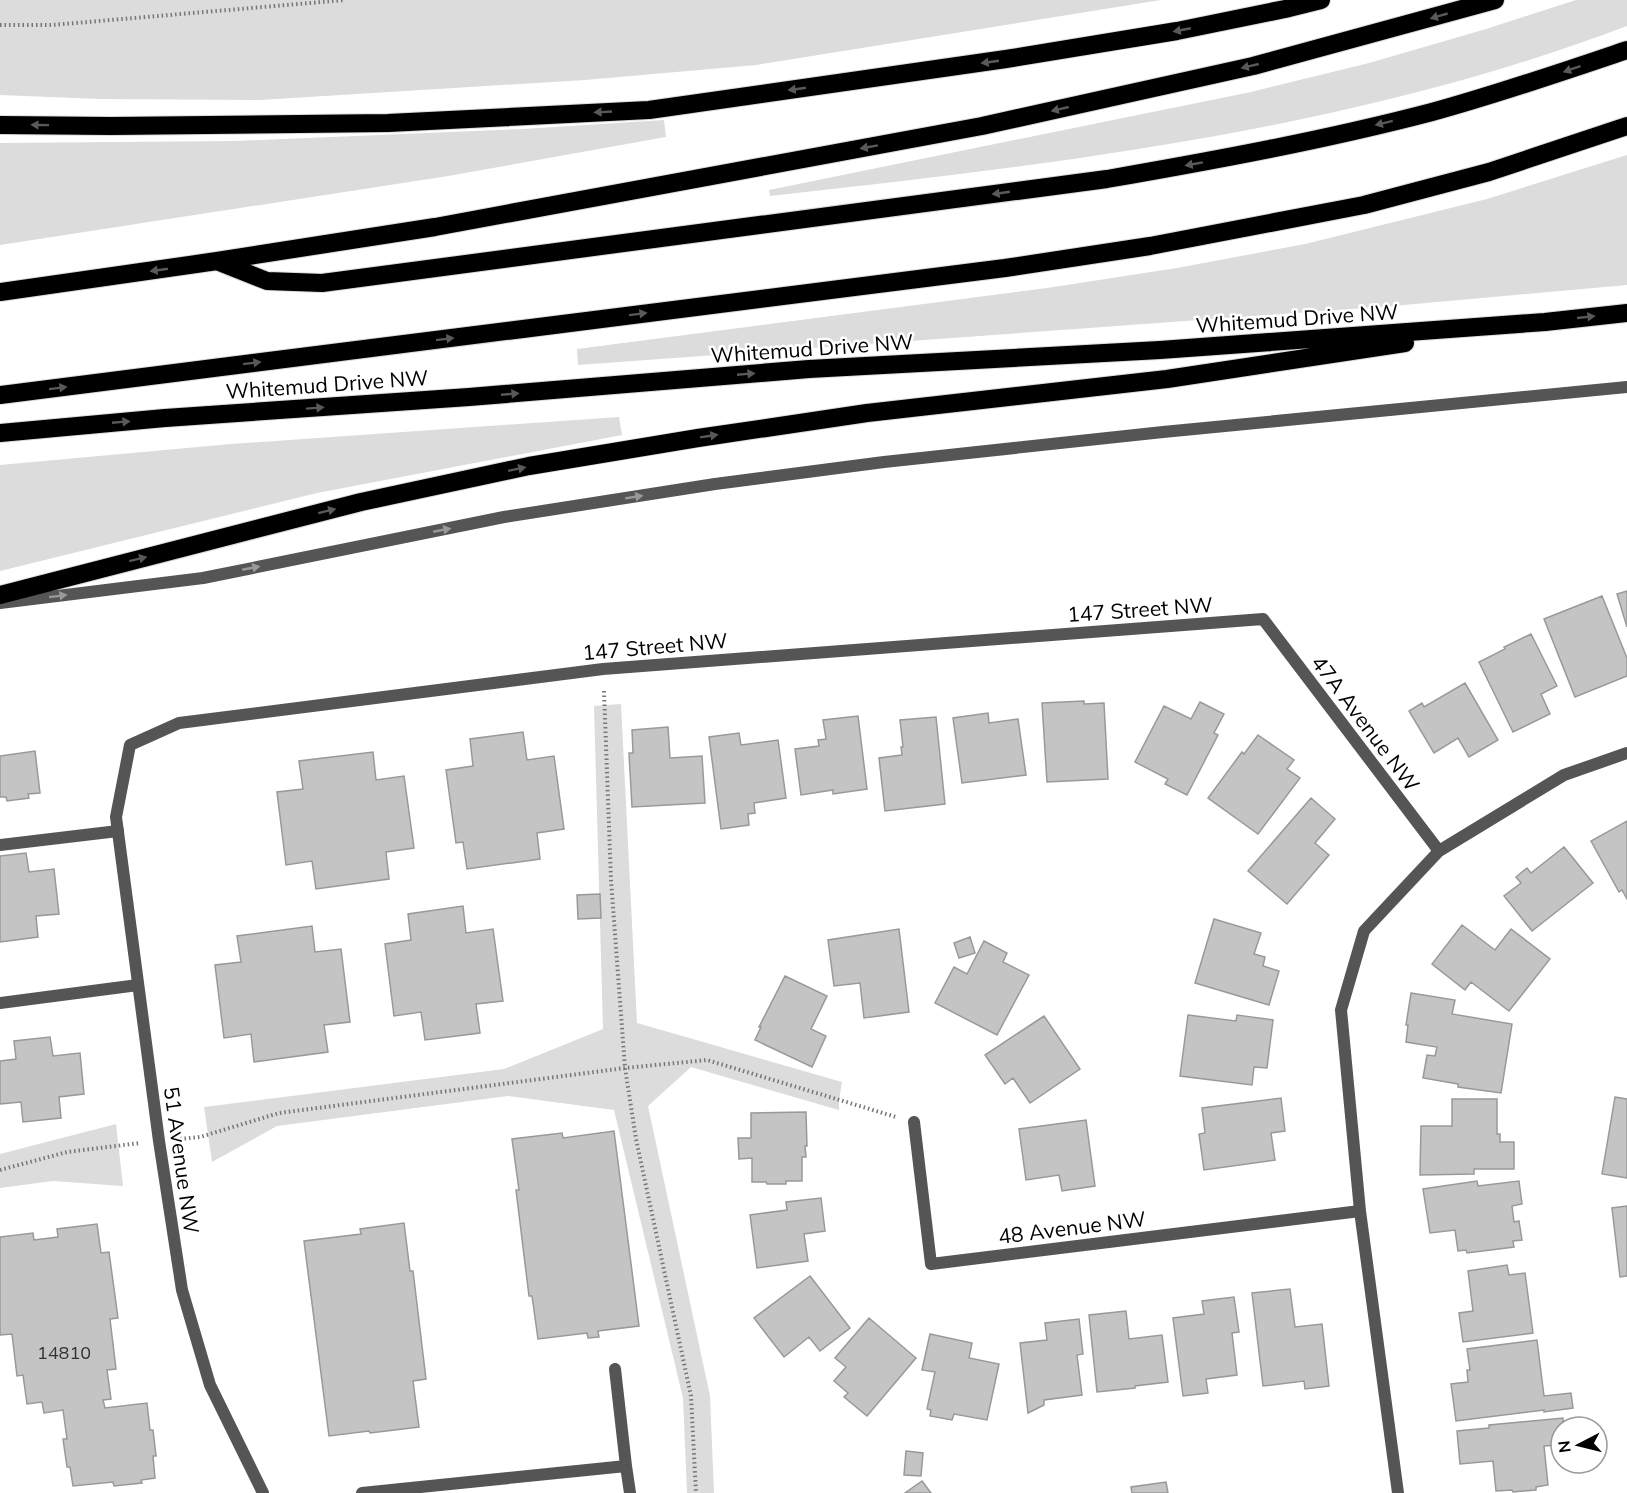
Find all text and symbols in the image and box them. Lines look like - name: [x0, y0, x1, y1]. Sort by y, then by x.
- one-way arrow: [1430, 12, 1448, 21]
- one-way arrow: [1172, 26, 1191, 35]
- one-way arrow: [980, 57, 999, 66]
- one-way arrow: [1241, 62, 1260, 72]
- one-way arrow: [1563, 64, 1581, 74]
- one-way arrow: [787, 84, 806, 93]
- one-way arrow: [1050, 105, 1069, 114]
- one-way arrow: [594, 107, 613, 117]
- one-way arrow: [1375, 119, 1394, 129]
- one-way arrow: [31, 120, 50, 130]
- one-way arrow: [859, 143, 878, 152]
- one-way arrow: [1184, 159, 1203, 168]
- one-way arrow: [991, 188, 1010, 198]
- one-way arrow: [149, 265, 168, 274]
- street label: Whitemud Drive NW: [1195, 298, 1399, 338]
- one-way arrow: [629, 310, 648, 319]
- one-way arrow: [1577, 313, 1596, 322]
- street label: Whitemud Drive NW: [710, 328, 914, 368]
- one-way arrow: [436, 334, 455, 343]
- one-way arrow: [242, 358, 261, 368]
- street label: Whitemud Drive NW: [225, 364, 429, 404]
- one-way arrow: [737, 369, 756, 379]
- one-way arrow: [49, 383, 68, 392]
- one-way arrow: [501, 389, 520, 399]
- one-way arrow: [306, 403, 325, 412]
- one-way arrow: [112, 417, 131, 427]
- one-way arrow: [700, 432, 719, 441]
- one-way arrow: [508, 463, 527, 473]
- one-way arrow: [625, 492, 644, 501]
- one-way arrow: [318, 506, 336, 515]
- one-way arrow: [433, 525, 452, 534]
- one-way arrow: [129, 554, 147, 564]
- one-way arrow: [242, 563, 261, 572]
- one-way arrow: [49, 591, 68, 601]
- street label: 147 Street NW: [1066, 591, 1214, 627]
- street label: 147 Street NW: [581, 627, 729, 665]
- street label: 47A Avenue NW: [1306, 650, 1426, 796]
- street label: 51 Avenue NW: [159, 1085, 205, 1235]
- street label: 48 Avenue NW: [997, 1205, 1147, 1249]
- house number: 14810: [37, 1341, 91, 1364]
- north arrow: [1549, 1415, 1609, 1475]
- text: N: [1553, 1440, 1575, 1454]

